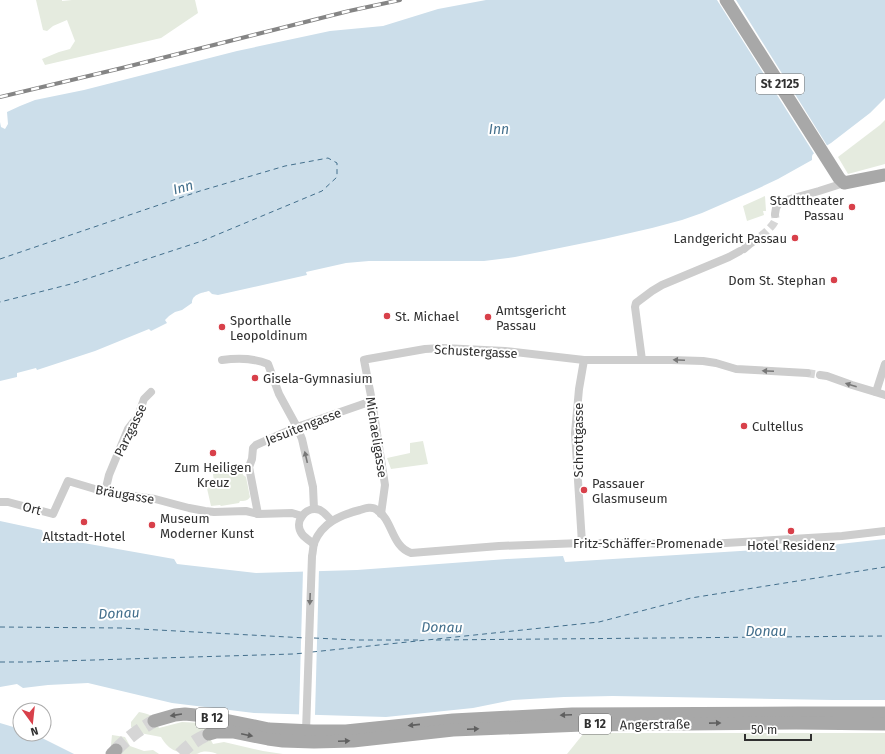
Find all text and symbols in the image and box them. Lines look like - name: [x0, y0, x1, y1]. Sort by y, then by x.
- road number: St 2125: [756, 74, 804, 94]
- water label: Inn: [489, 121, 509, 138]
- water label: Inn: [171, 177, 195, 198]
- place label: Stadttheater Passau: [770, 193, 844, 223]
- marker: Stadttheater Passau: [847, 202, 857, 212]
- place label: Landgericht Passau: [674, 231, 787, 246]
- marker: Landgericht Passau: [790, 233, 800, 243]
- place label: Dom St. Stephan: [728, 273, 826, 288]
- marker: Dom St. Stephan: [829, 275, 839, 285]
- place label: Amtsgericht Passau: [496, 303, 567, 333]
- place label: St. Michael: [395, 309, 459, 324]
- marker: St. Michael: [382, 311, 392, 321]
- marker: Amtsgericht Passau: [483, 312, 493, 322]
- place label: Sporthalle Leopoldinum: [230, 313, 308, 343]
- marker: Sporthalle Leopoldinum: [217, 322, 227, 332]
- street label: Schustergasse: [434, 342, 518, 361]
- one-way arrow: [672, 357, 685, 363]
- one-way arrow: [762, 367, 774, 374]
- place label: Gisela-Gymnasium: [263, 371, 373, 386]
- marker: Gisela-Gymnasium: [250, 373, 260, 383]
- one-way arrow: [845, 382, 857, 388]
- street label: Michaeligasse: [363, 396, 390, 479]
- street label: Parzgasse: [111, 401, 150, 459]
- street label: Schrottgasse: [571, 403, 586, 477]
- street label: Jesuitengasse: [263, 405, 343, 448]
- place label: Cultellus: [752, 419, 803, 434]
- marker: Cultellus: [739, 421, 749, 431]
- marker: Zum Heiligen Kreuz: [208, 448, 218, 458]
- one-way arrow: [302, 451, 308, 463]
- place label: Zum Heiligen Kreuz: [175, 460, 252, 490]
- place label: Passauer Glasmuseum: [592, 476, 668, 506]
- street label: Bräugasse: [94, 482, 156, 507]
- marker: Passauer Glasmuseum: [579, 485, 589, 495]
- street label: Ort: [21, 499, 43, 518]
- place label: Museum Moderner Kunst: [160, 511, 255, 541]
- marker: Altstadt-Hotel: [79, 517, 89, 527]
- marker: Museum Moderner Kunst: [147, 520, 157, 530]
- marker: Hotel Residenz: [786, 526, 796, 536]
- place label: Altstadt-Hotel: [43, 529, 126, 544]
- street label: Fritz-Schäffer-Promenade: [573, 536, 723, 551]
- place label: Hotel Residenz: [747, 538, 835, 553]
- one-way arrow: [307, 593, 313, 606]
- water label: Donau: [98, 604, 140, 623]
- water label: Donau: [421, 619, 463, 636]
- water label: Donau: [745, 623, 787, 640]
- north arrow: [12, 702, 52, 742]
- road number: B 12: [196, 708, 228, 728]
- one-way arrow: [560, 711, 572, 718]
- one-way arrow: [170, 712, 182, 718]
- road number: B 12: [579, 714, 611, 734]
- street label: Angerstraße: [620, 716, 691, 733]
- scale bar: [745, 716, 811, 742]
- one-way arrow: [709, 720, 722, 726]
- one-way arrow: [408, 721, 420, 728]
- text: 50 m: [751, 723, 777, 737]
- text: N: [29, 724, 40, 738]
- one-way arrow: [467, 726, 480, 732]
- one-way arrow: [241, 732, 253, 738]
- one-way arrow: [338, 738, 351, 744]

